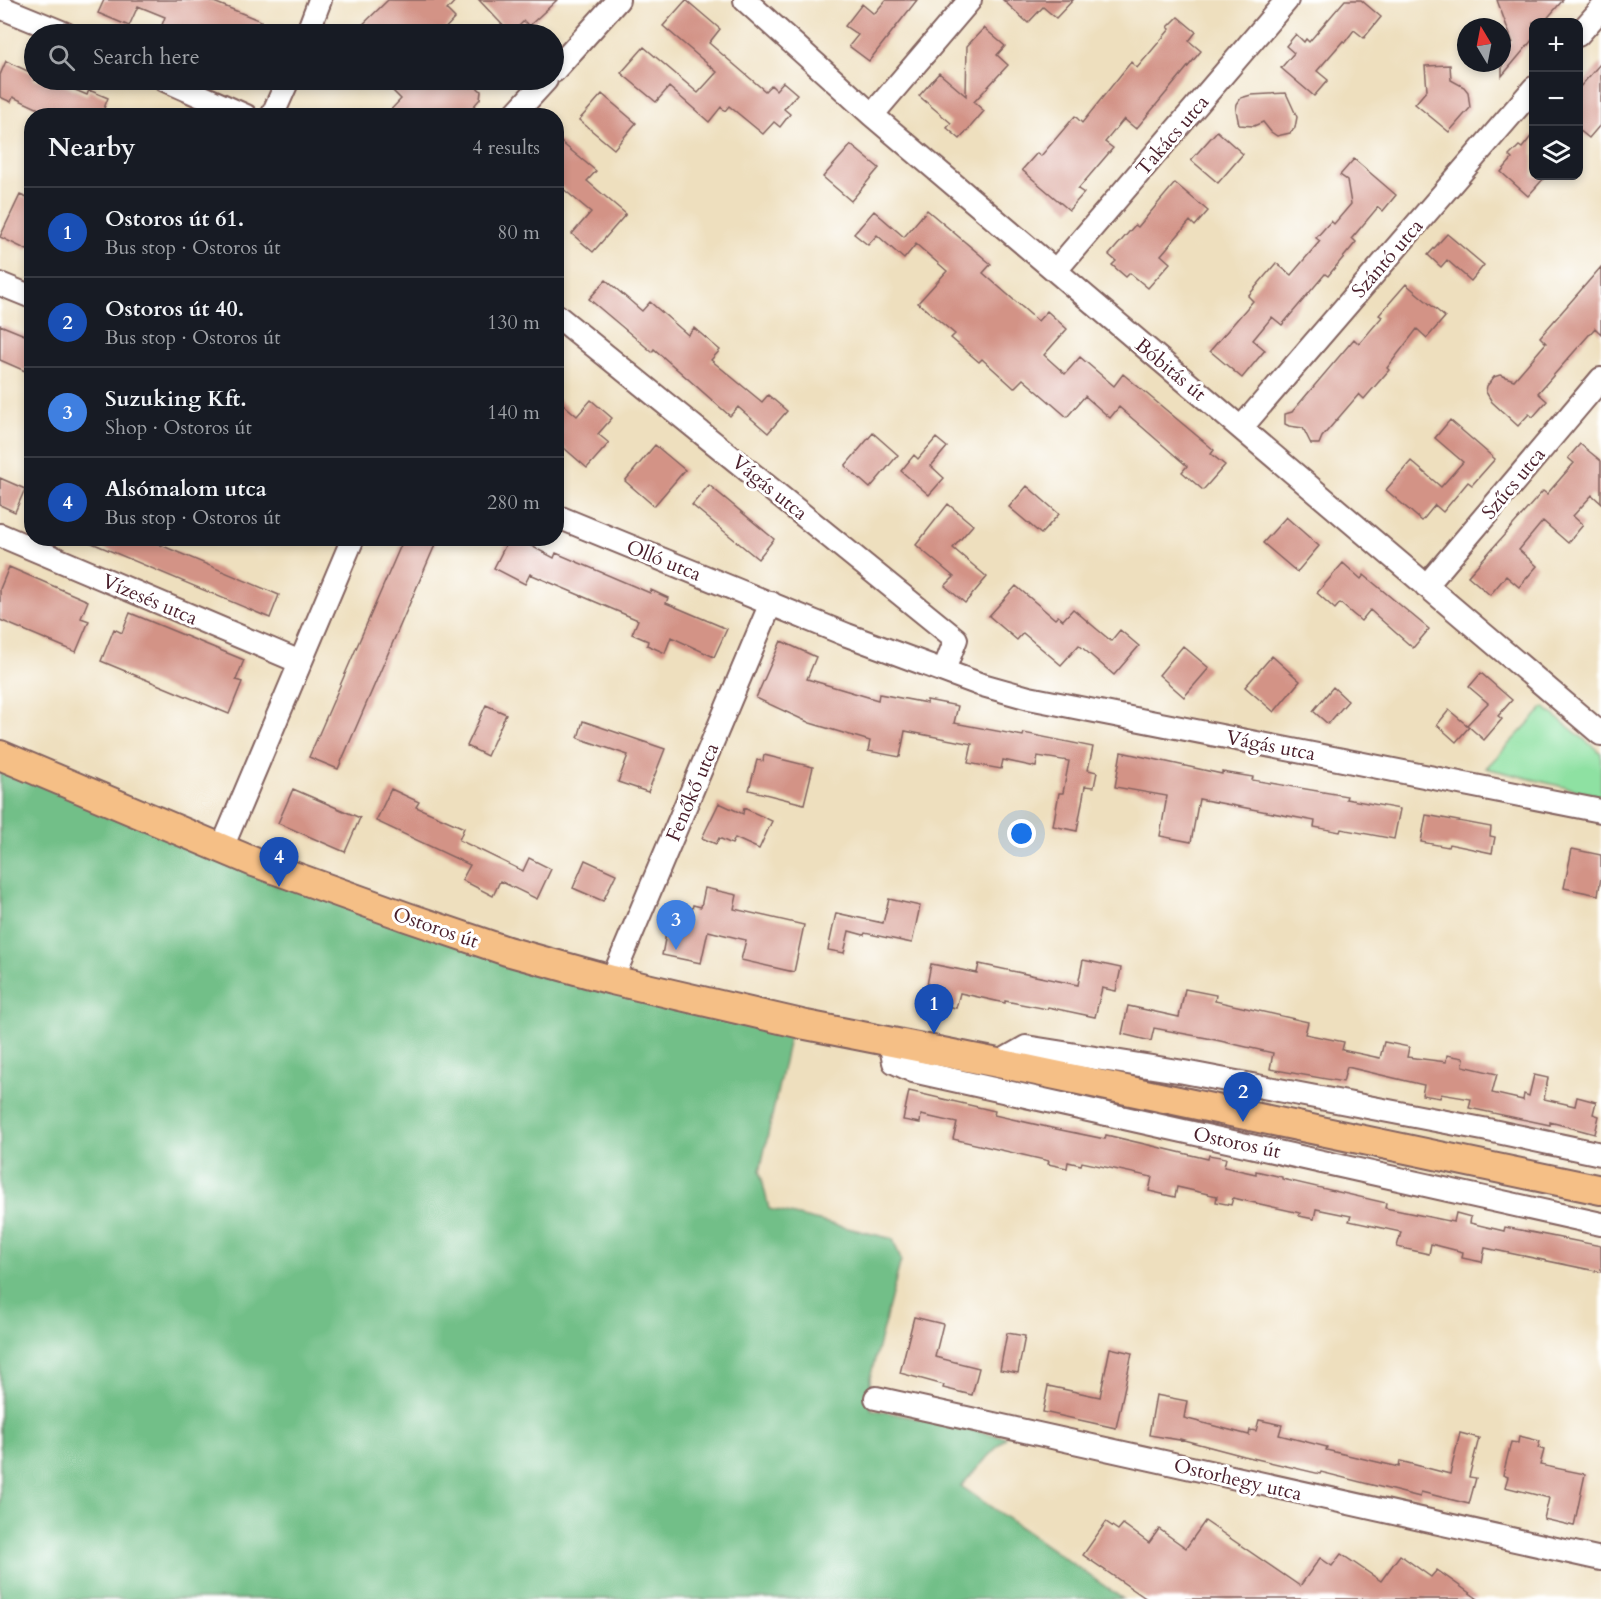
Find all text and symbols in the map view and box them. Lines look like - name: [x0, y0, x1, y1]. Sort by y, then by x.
- north arrow: [1457, 18, 1511, 72]
- map controls: [1529, 18, 1583, 180]
- button: +: [1529, 18, 1583, 72]
- search box: [24, 24, 564, 90]
- icon: search: [45, 41, 78, 74]
- text: Search here: [93, 42, 200, 72]
- button: −: [1529, 72, 1583, 126]
- street label: Takács utca: [1130, 89, 1215, 182]
- button: layers: [1529, 126, 1583, 180]
- text: Nearby: [48, 130, 136, 165]
- text: 4 results: [472, 134, 540, 161]
- text: Ostoros út 61.: [105, 204, 244, 234]
- street label: Szántó utca: [1346, 213, 1429, 304]
- text: 1: [62, 219, 73, 246]
- text: 80 m: [497, 219, 540, 246]
- text: Bus stop · Ostoros út: [105, 234, 280, 261]
- text: Ostoros út 40.: [105, 294, 244, 324]
- text: 2: [62, 309, 73, 336]
- text: 130 m: [487, 309, 540, 336]
- text: Bus stop · Ostoros út: [105, 324, 280, 351]
- street label: Bóbitás út: [1129, 332, 1212, 407]
- text: Suzuking Kft.: [105, 384, 247, 414]
- text: 3: [62, 399, 73, 426]
- text: 140 m: [487, 399, 540, 426]
- text: Shop · Ostoros út: [105, 414, 252, 441]
- street label: Szűcs utca: [1475, 441, 1552, 525]
- street label: Vágás utca: [726, 448, 814, 527]
- text: Alsómalom utca: [105, 474, 267, 504]
- text: 4: [62, 489, 73, 516]
- text: 280 m: [487, 489, 540, 516]
- text: Bus stop · Ostoros út: [105, 504, 280, 531]
- street label: Olló utca: [622, 533, 706, 588]
- street label: Vízesés utca: [98, 567, 202, 632]
- street label: Vágás utca: [1224, 724, 1318, 767]
- street label: Fenőkő utca: [660, 738, 725, 846]
- your location: [1007, 819, 1036, 848]
- pin: 4: [260, 838, 298, 887]
- street label: Ostoros út: [390, 900, 483, 955]
- pin: 3: [656, 900, 696, 950]
- pin: 1: [914, 984, 954, 1034]
- pin: 2: [1224, 1072, 1262, 1122]
- street label: Ostoros út: [1191, 1120, 1284, 1165]
- street label: Ostorhegy utca: [1171, 1452, 1305, 1507]

